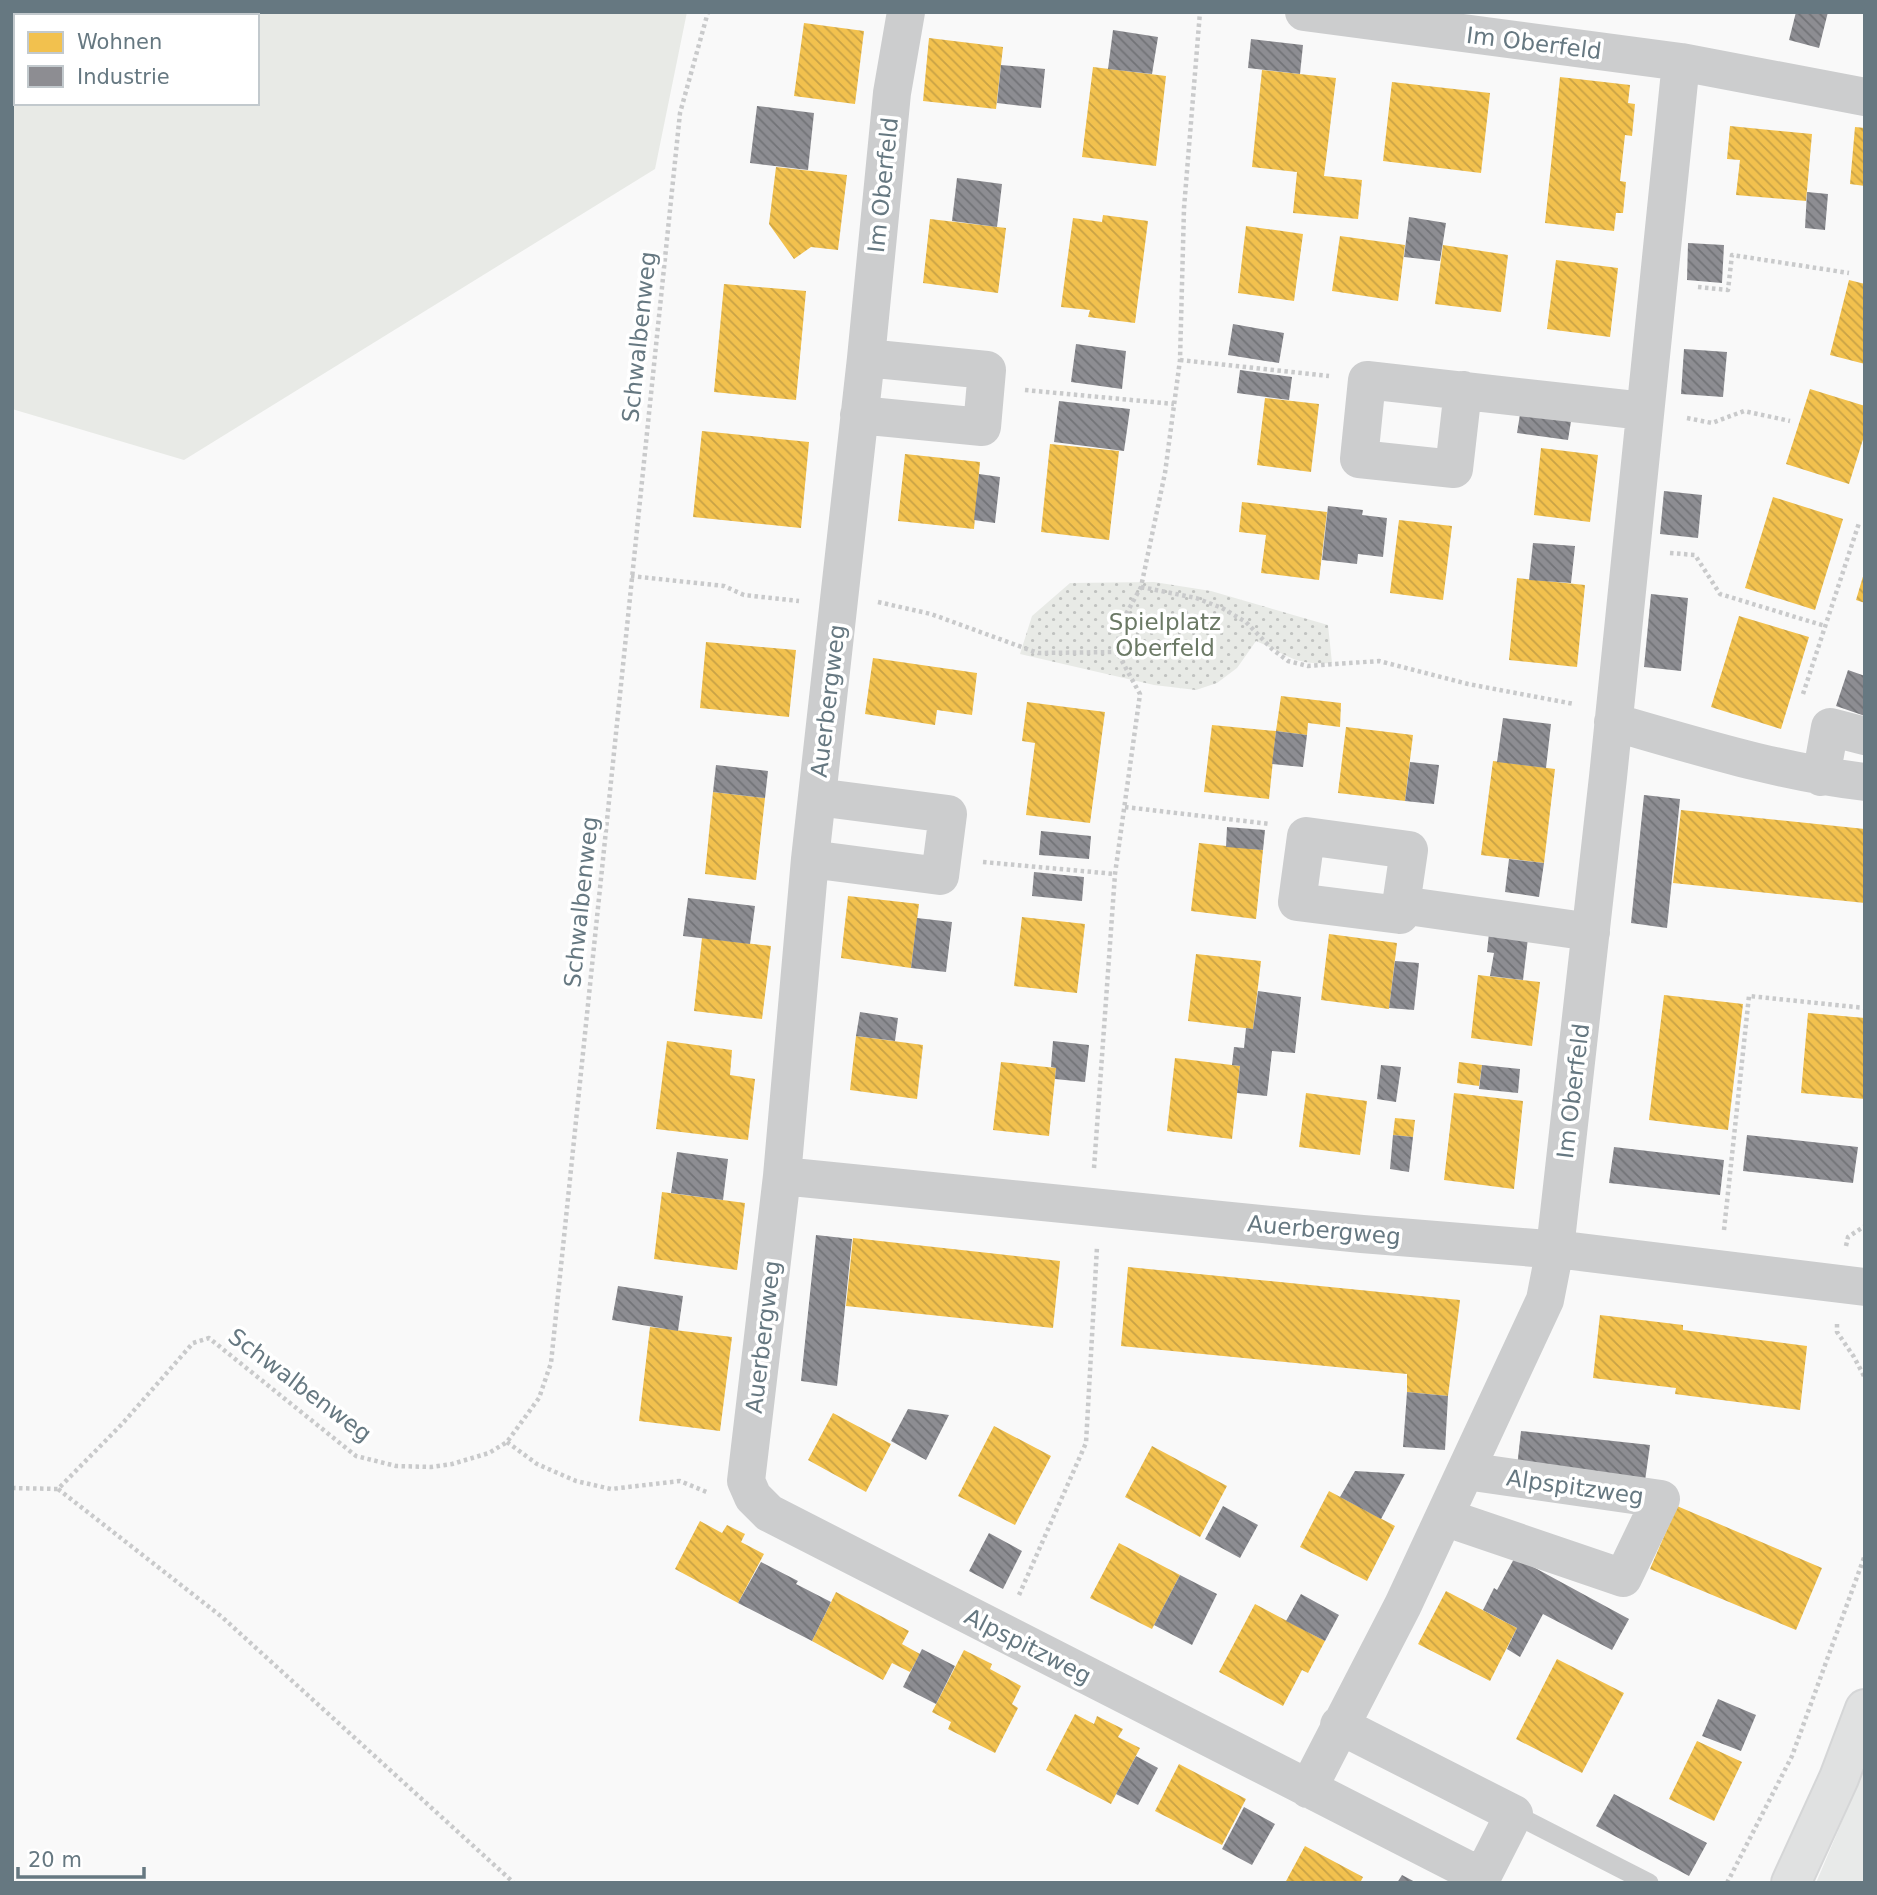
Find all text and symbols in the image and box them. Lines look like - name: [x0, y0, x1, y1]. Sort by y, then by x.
- legend: [14, 14, 259, 105]
- street label: Im Oberfeld: [1465, 22, 1603, 64]
- text: Wohnen: [77, 30, 162, 54]
- text: Industrie: [77, 65, 170, 89]
- street label: Im Oberfeld: [863, 116, 903, 254]
- street label: Schwalbenweg: [617, 250, 661, 424]
- park label: Spielplatz Oberfeld: [1109, 609, 1221, 661]
- street label: Auerbergweg: [806, 623, 850, 779]
- street label: Schwalbenweg: [559, 815, 603, 989]
- street label: Im Oberfeld: [1552, 1022, 1594, 1160]
- street label: Auerbergweg: [1246, 1210, 1402, 1250]
- street label: Auerbergweg: [741, 1259, 785, 1415]
- street label: Schwalbenweg: [223, 1323, 377, 1447]
- street label: Alpspitzweg: [1505, 1464, 1645, 1510]
- street label: Alpspitzweg: [960, 1603, 1096, 1689]
- scale bar: [18, 1836, 144, 1880]
- text: 20 m: [28, 1848, 82, 1872]

